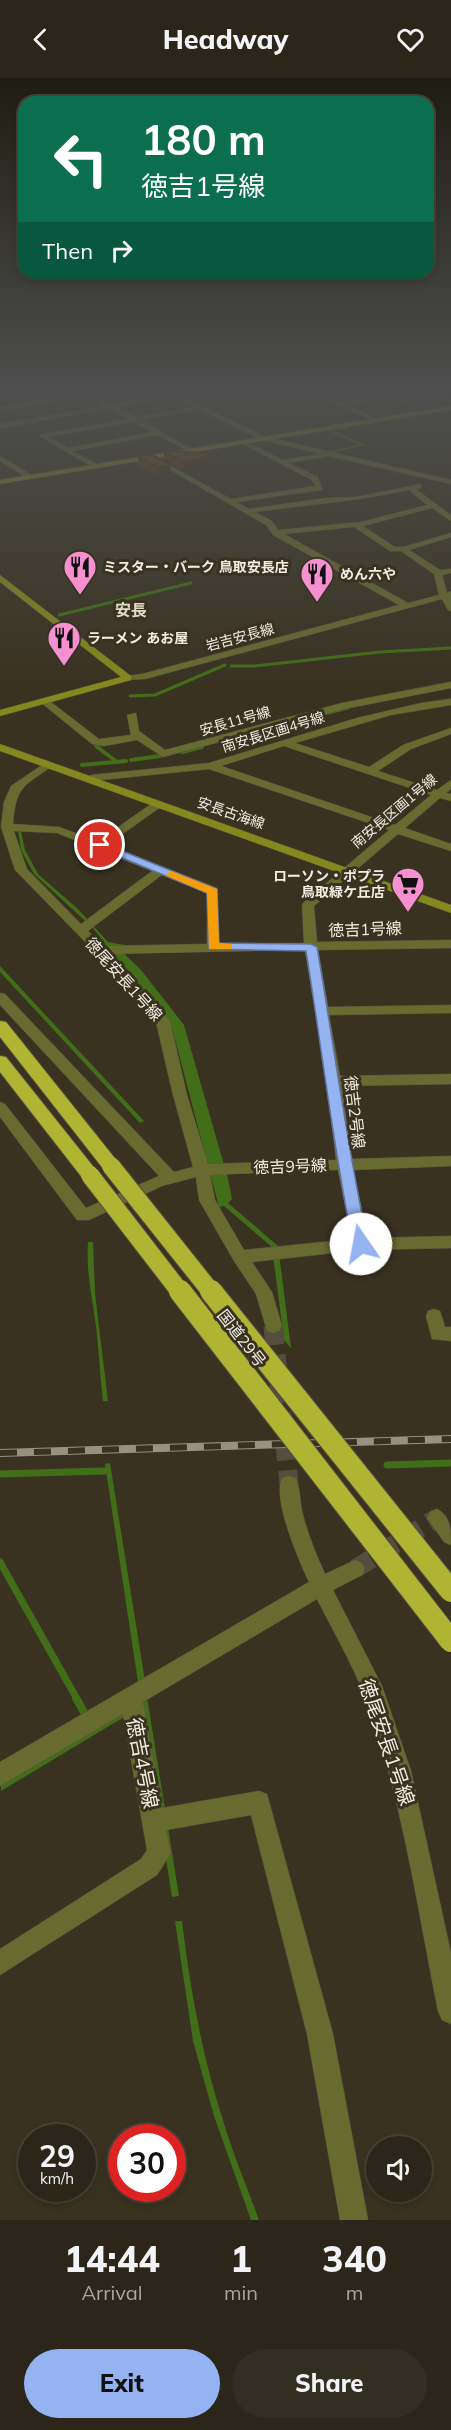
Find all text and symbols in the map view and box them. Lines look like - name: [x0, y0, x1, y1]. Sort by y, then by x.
- text: Headway: [163, 22, 288, 56]
- icon: back: [24, 23, 57, 56]
- icon: heart: [394, 23, 427, 56]
- text: 180 m: [141, 113, 266, 166]
- icon: left: [42, 120, 120, 198]
- text: 徳吉1号線: [141, 169, 265, 203]
- icon: right: [105, 234, 138, 267]
- text: Then: [42, 237, 93, 265]
- restaurant icon: ミスター・バーク 鳥取安長店: [62, 549, 98, 596]
- restaurant icon: めん六や: [299, 556, 335, 603]
- place label: ミスター・バーク 鳥取安長店: [103, 558, 289, 576]
- place label: めん六や: [340, 565, 396, 583]
- district label: 安長: [115, 600, 147, 620]
- street label: 岩吉安長線: [204, 619, 276, 655]
- restaurant icon: ラーメン あお屋: [46, 620, 82, 667]
- place label: ラーメン あお屋: [87, 629, 188, 647]
- street label: 安長11号線: [198, 702, 272, 740]
- street label: 南安長区画4号線: [219, 708, 327, 756]
- street label: 南安長区画1号線: [347, 770, 441, 852]
- street label: 安長古海線: [195, 793, 267, 833]
- pin: [74, 819, 125, 870]
- icon: arrive: [83, 828, 116, 861]
- supermarket icon: ローソン・ポプラ 鳥取緑ケ丘店: [390, 866, 426, 913]
- place label: ローソン・ポプラ 鳥取緑ケ丘店: [273, 867, 385, 901]
- street label: 徳吉1号線: [328, 918, 402, 940]
- street label: 徳尾安長1号線: [81, 933, 167, 1025]
- street label: 徳吉2号線: [341, 1074, 369, 1150]
- street label: 徳吉9号線: [253, 1155, 327, 1177]
- position arrow: [329, 1212, 393, 1276]
- street label: 国道29号: [213, 1305, 271, 1371]
- street label: 徳尾安長1号線: [354, 1676, 420, 1808]
- street label: 徳吉4号線: [122, 1715, 164, 1811]
- speed limit sign: 30: [108, 2124, 186, 2202]
- map controls: [366, 2136, 432, 2202]
- button: sound: [366, 2136, 432, 2202]
- text: 29: [39, 2137, 75, 2175]
- text: km/h: [40, 2169, 74, 2188]
- text: 14:44: [64, 2236, 160, 2281]
- text: 1: [230, 2236, 252, 2281]
- text: 340: [322, 2236, 387, 2281]
- text: Arrival: [81, 2280, 143, 2305]
- text: min: [224, 2280, 258, 2305]
- text: m: [346, 2280, 363, 2305]
- button: Exit: [24, 2349, 220, 2418]
- button: Share: [232, 2349, 427, 2418]

